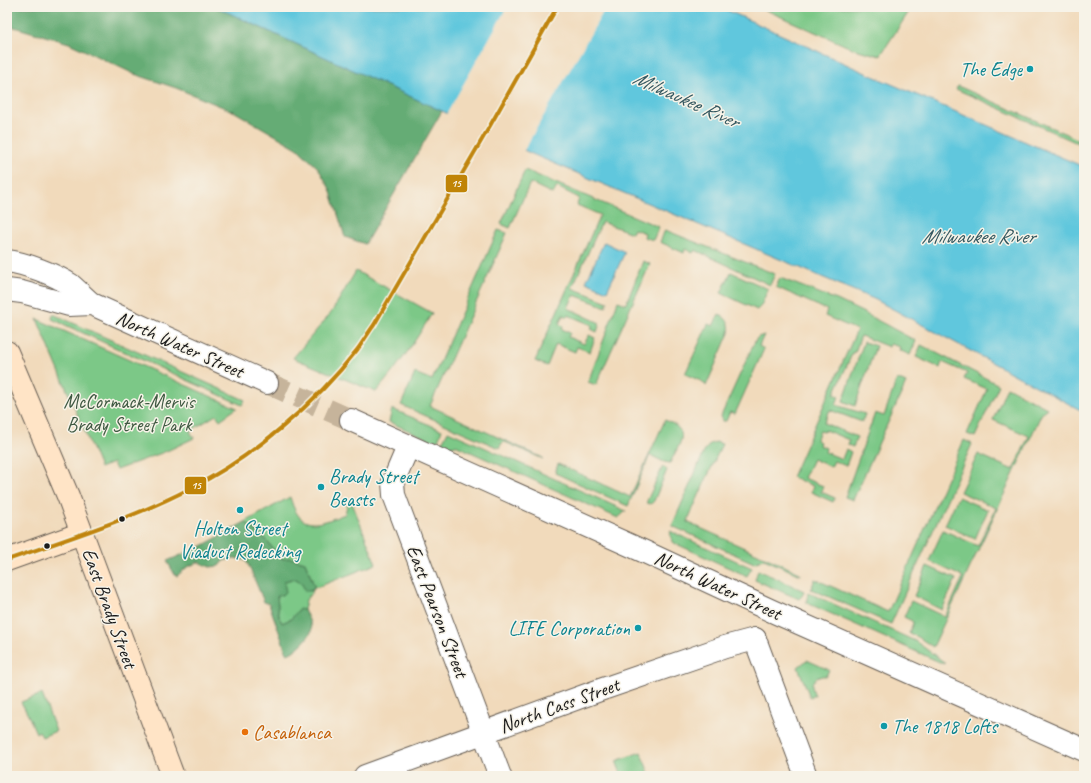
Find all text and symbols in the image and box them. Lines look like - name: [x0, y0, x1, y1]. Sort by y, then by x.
- place label: The Edge: [960, 57, 1023, 82]
- water label: Milwaukee River: [629, 64, 746, 135]
- marker: The Edge: [1025, 64, 1035, 74]
- line badge: 15: [445, 174, 468, 193]
- text: 15: [451, 176, 462, 190]
- water label: Milwaukee River: [922, 223, 1038, 249]
- street label: North Water Street: [112, 305, 250, 385]
- park label: McCormack-Mervis Brady Street Park: [64, 389, 197, 437]
- place label: Brady Street Beasts: [329, 464, 421, 512]
- line badge: 15: [184, 476, 207, 495]
- text: 15: [191, 478, 202, 492]
- marker: Brady Street Beasts: [316, 482, 326, 492]
- marker: Holton Street Viaduct Redecking: [235, 505, 245, 515]
- unlabelled marker: [117, 514, 127, 524]
- place label: Holton Street Viaduct Redecking: [180, 516, 302, 564]
- unlabelled marker: [42, 541, 52, 551]
- street label: East Pearson Street: [401, 542, 475, 683]
- street label: East Brady Street: [76, 545, 144, 674]
- street label: North Water Street: [650, 545, 787, 627]
- place label: LIFE Corporation: [509, 616, 631, 641]
- marker: LIFE Corporation: [633, 623, 643, 633]
- street label: North Cass Street: [496, 671, 625, 739]
- place label: The 1818 Lofts: [892, 714, 999, 739]
- place label: Casablanca: [253, 720, 332, 745]
- marker: The 1818 Lofts: [879, 721, 889, 731]
- marker: Casablanca: [240, 727, 250, 737]

